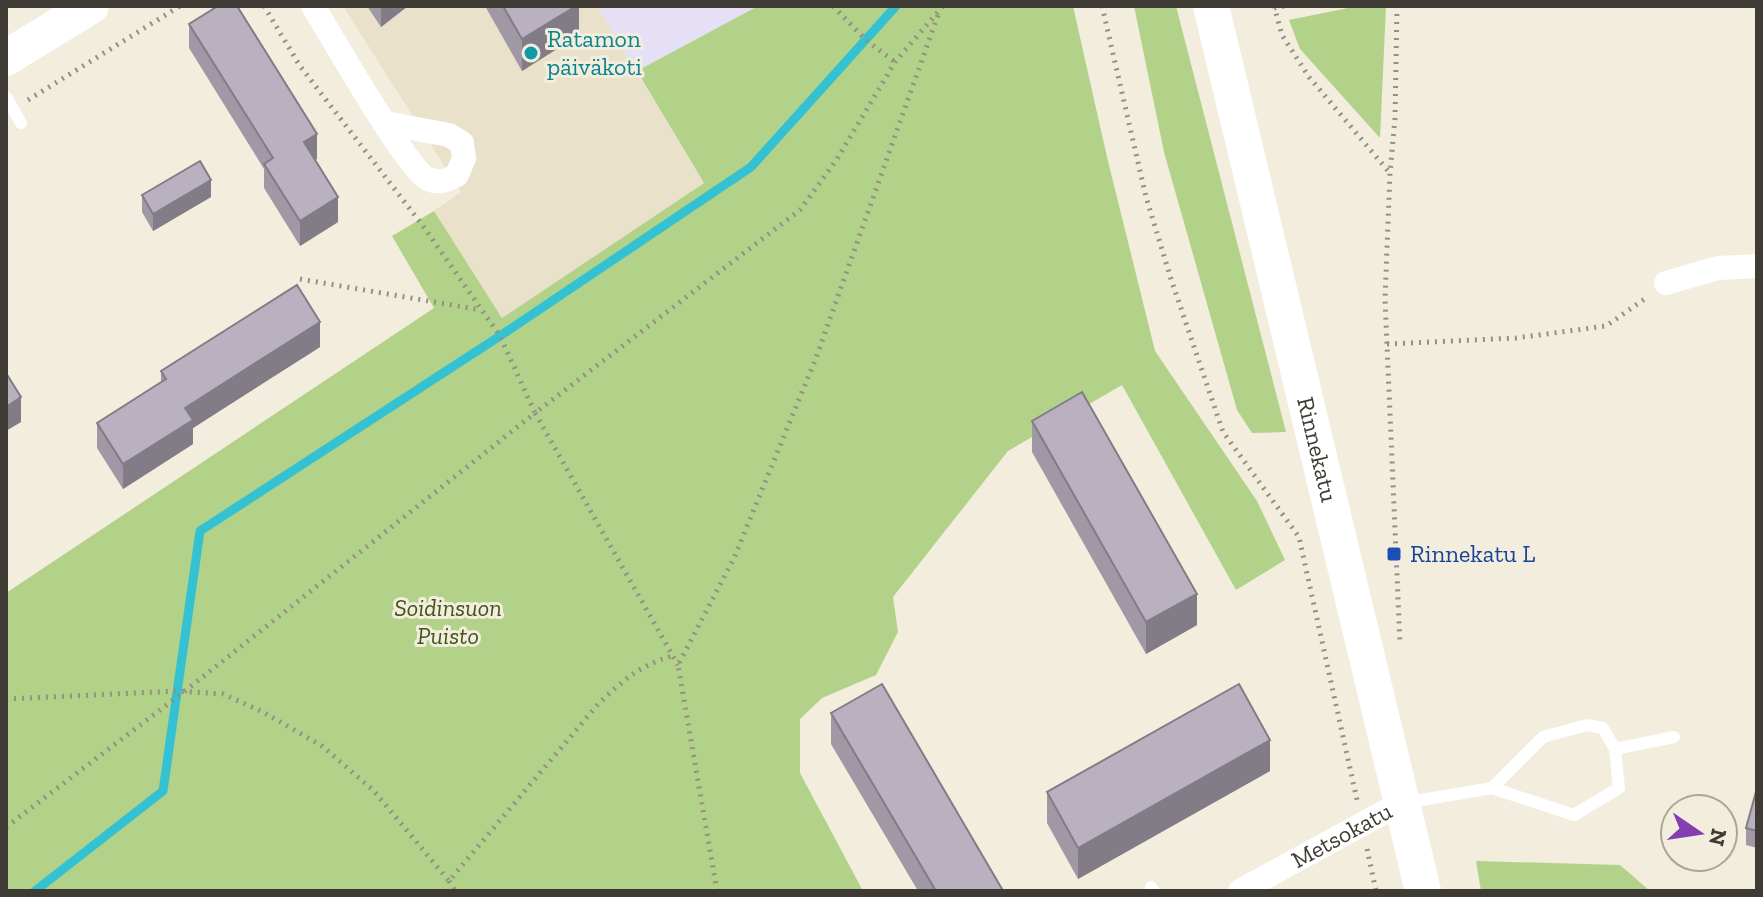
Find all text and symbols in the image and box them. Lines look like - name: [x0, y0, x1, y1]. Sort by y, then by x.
- place label: Ratamon päiväkoti: [547, 24, 642, 81]
- marker: Ratamon päiväkoti: [522, 44, 540, 62]
- street label: Rinnekatu: [1291, 394, 1344, 505]
- place label: Rinnekatu L: [1410, 539, 1535, 568]
- marker: Rinnekatu L: [1385, 545, 1403, 563]
- park label: Soidinsuon Puisto: [394, 593, 502, 650]
- north arrow: [1659, 793, 1739, 873]
- street label: Metsokatu: [1286, 796, 1397, 874]
- text: N: [1703, 826, 1733, 849]

